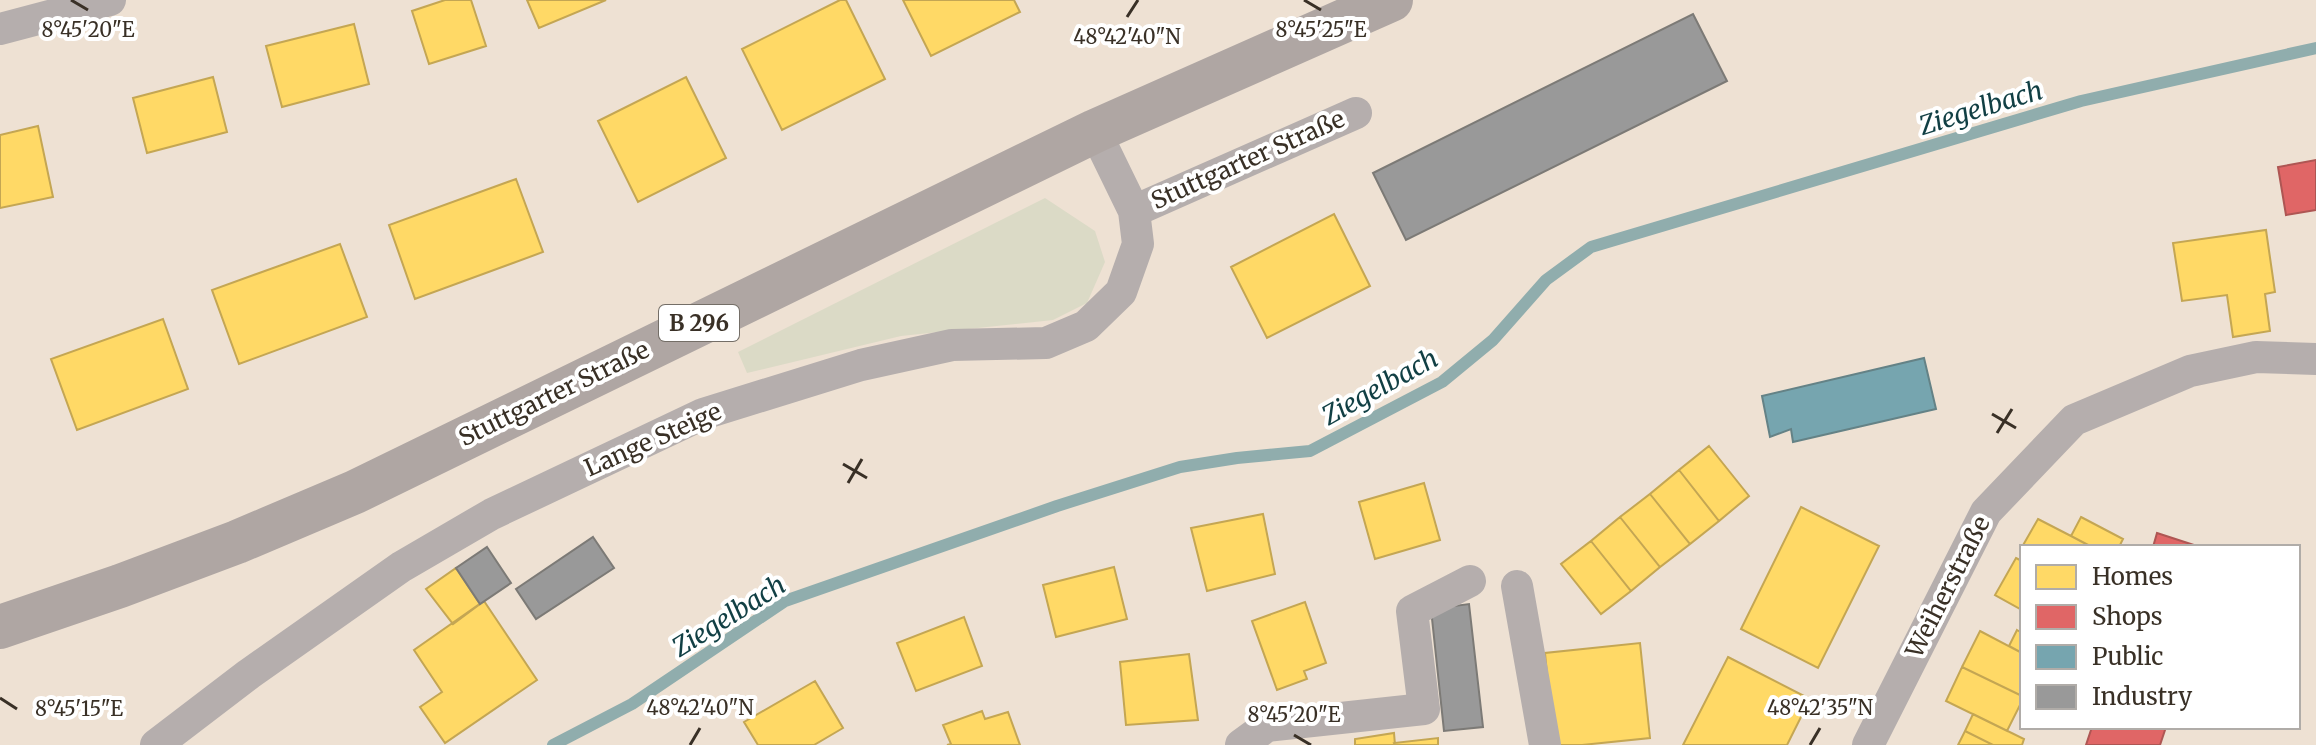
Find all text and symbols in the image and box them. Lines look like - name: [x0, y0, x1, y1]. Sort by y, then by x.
- text: 8°45'20"E: [42, 17, 135, 42]
- text: 8°45'25"E: [1276, 17, 1367, 42]
- text: 48°42'40"N: [1073, 24, 1181, 49]
- water label: Ziegelbach: [1914, 73, 2047, 142]
- street label: Stuttgarter Straße: [1146, 103, 1349, 216]
- road number: B 296: [659, 305, 739, 341]
- street label: Stuttgarter Straße: [453, 334, 654, 453]
- water label: Ziegelbach: [1315, 341, 1443, 432]
- street label: Lange Steige: [580, 396, 726, 483]
- street label: Weiherstraße: [1898, 511, 1997, 664]
- legend: [2020, 545, 2300, 729]
- text: Homes: [2092, 561, 2173, 592]
- water label: Ziegelbach: [665, 568, 792, 664]
- text: Shops: [2092, 601, 2163, 632]
- text: Public: [2092, 641, 2163, 672]
- text: Industry: [2092, 681, 2192, 712]
- text: 48°42'40"N: [646, 695, 754, 720]
- text: 48°42'35"N: [1767, 695, 1874, 720]
- text: 8°45'15"E: [35, 696, 123, 721]
- text: 8°45'20"E: [1248, 702, 1341, 727]

